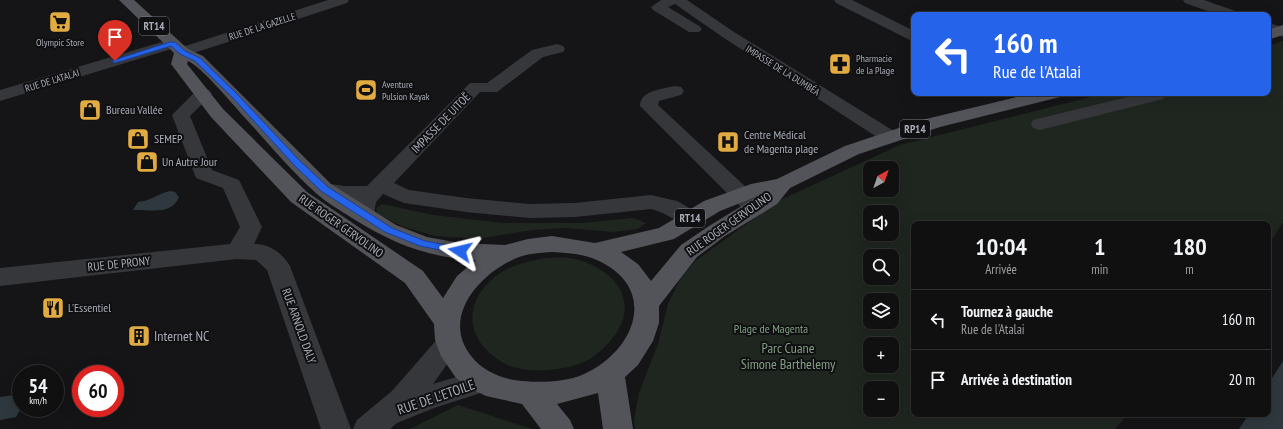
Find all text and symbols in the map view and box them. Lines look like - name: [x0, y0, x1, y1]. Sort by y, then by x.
- supermarket icon: Olympic Store: [47, 9, 73, 35]
- street label: RUE DE LA GAZELLE: [227, 10, 297, 43]
- road number: RT14: [139, 17, 169, 35]
- pin: [98, 20, 132, 61]
- text: 160 m: [993, 24, 1057, 61]
- icon: arrive: [104, 26, 126, 48]
- icon: left: [927, 28, 979, 80]
- place label: Olympic Store: [36, 36, 84, 49]
- street label: IMPASSE DE LA DUMBÉA: [743, 42, 823, 99]
- pharmacy icon: Pharmacie de la Plage: [827, 51, 853, 77]
- place label: Pharmacie de la Plage: [856, 52, 894, 77]
- text: Rue de l'Atalai: [993, 60, 1081, 83]
- street label: RUE DE L'ATALAI: [23, 66, 81, 95]
- sports icon: Aventure Pulsion Kayak: [353, 77, 379, 103]
- place label: Aventure Pulsion Kayak: [382, 78, 430, 103]
- street label: IMPASSE DE UITOË: [408, 89, 473, 156]
- shop icon: Bureau Vallée: [77, 97, 103, 123]
- place label: Bureau Vallée: [106, 102, 163, 117]
- road number: RP14: [900, 120, 930, 138]
- shop icon: SEMEP: [125, 126, 151, 152]
- place label: Centre Médical de Magenta plage: [744, 127, 818, 156]
- hospital icon: Centre Médical de Magenta plage: [715, 129, 741, 155]
- place label: SEMEP: [154, 131, 183, 146]
- shop icon: Un Autre Jour: [134, 149, 160, 175]
- place label: Un Autre Jour: [162, 154, 218, 169]
- north arrow: [863, 161, 899, 197]
- map controls: [863, 161, 899, 417]
- street label: RUE ROGER GERVOLINO: [683, 189, 774, 258]
- street label: RUE ROGER GERVOLINO: [296, 191, 387, 261]
- button: sound: [863, 205, 899, 241]
- road number: RT14: [675, 209, 705, 227]
- position arrow: [439, 230, 481, 272]
- text: 10:04: [975, 231, 1027, 262]
- text: 1: [1094, 231, 1105, 262]
- text: 180: [1172, 231, 1207, 262]
- button: search: [863, 249, 899, 285]
- street label: RUE DE PRONY: [87, 253, 152, 274]
- text: Arrivée: [985, 261, 1017, 278]
- text: min: [1091, 261, 1108, 278]
- text: m: [1185, 261, 1194, 278]
- street label: RUE ARNOLD DALY: [279, 286, 320, 366]
- button: layers: [863, 293, 899, 329]
- restaurant icon: L'Essentiel: [40, 295, 66, 321]
- place label: L'Essentiel: [68, 300, 111, 315]
- text: Tournez à gauche: [961, 302, 1053, 321]
- icon: left: [927, 309, 949, 331]
- text: 160 m: [1222, 310, 1255, 329]
- park label: Plage de Magenta: [734, 321, 808, 336]
- text: Rue de l'Atalai: [961, 321, 1025, 338]
- building icon: Internet NC: [126, 323, 152, 349]
- place label: Internet NC: [154, 327, 210, 345]
- button: +: [863, 337, 899, 373]
- park label: Parc Cuane Simone Barthelemy: [741, 339, 836, 373]
- speed limit sign: 60: [72, 365, 124, 417]
- icon: arrive: [927, 369, 949, 391]
- text: Arrivée à destination: [961, 370, 1072, 389]
- text: 20 m: [1229, 370, 1255, 389]
- text: 54: [28, 373, 48, 399]
- street label: RUE DE L'ETOILE: [395, 375, 477, 419]
- button: −: [863, 381, 899, 417]
- text: km/h: [29, 394, 47, 407]

